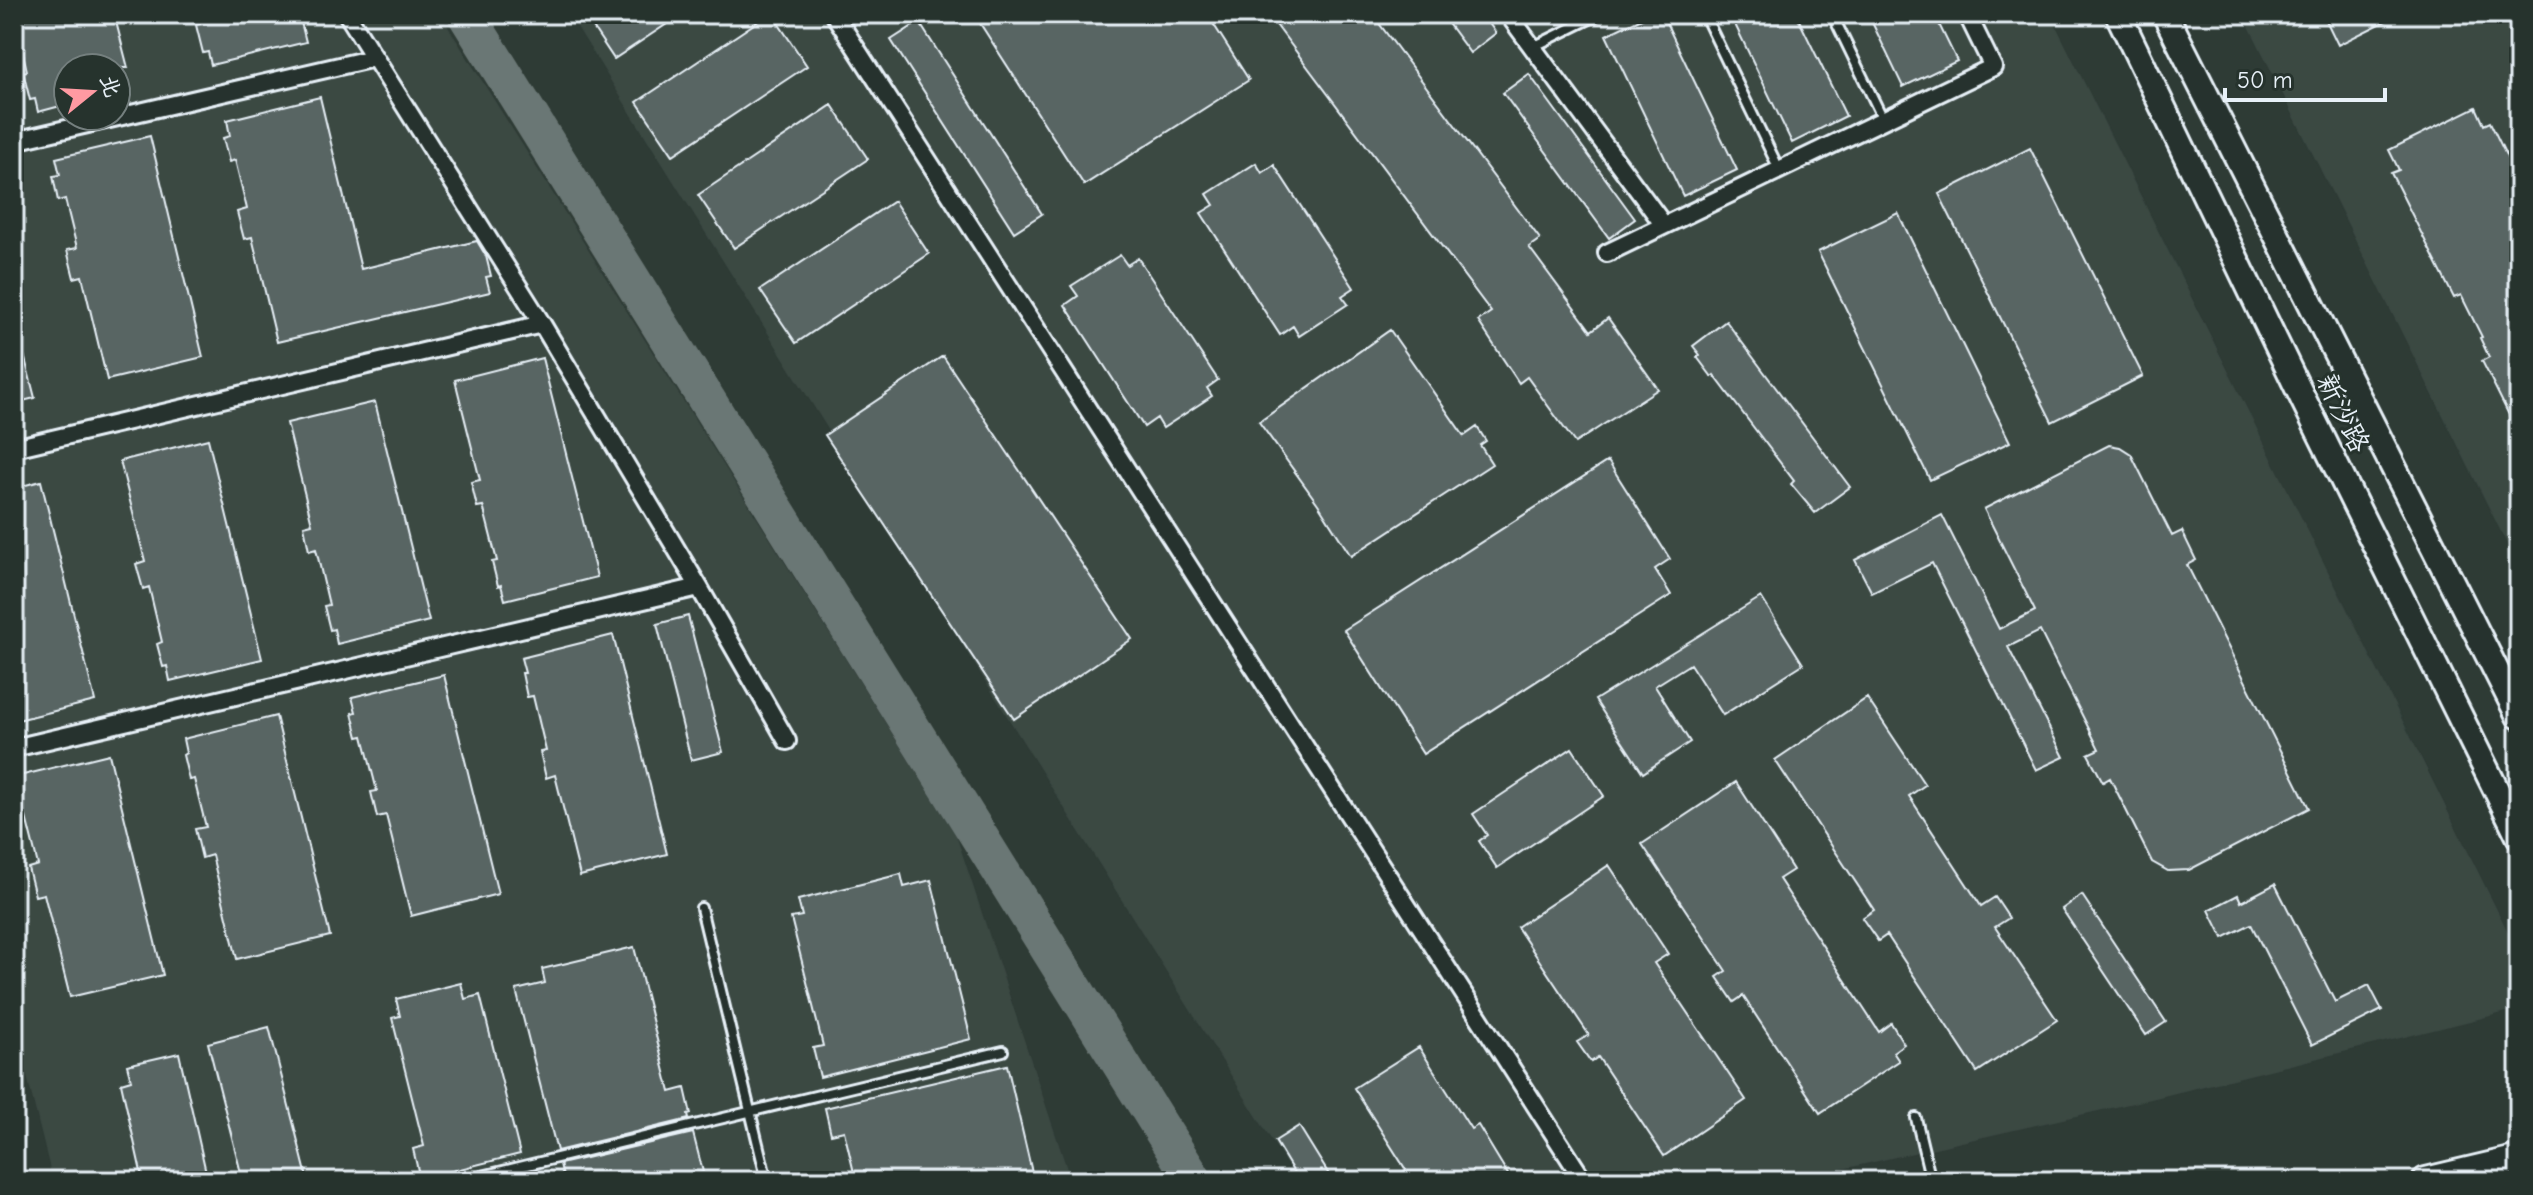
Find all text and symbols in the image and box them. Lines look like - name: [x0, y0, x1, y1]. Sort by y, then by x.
- north arrow: [52, 52, 132, 132]
- scale bar: [2225, 52, 2385, 102]
- text: 50 m: [2237, 66, 2293, 94]
- text: 北: [94, 72, 126, 101]
- street label: 新沙路: [2310, 368, 2376, 458]

